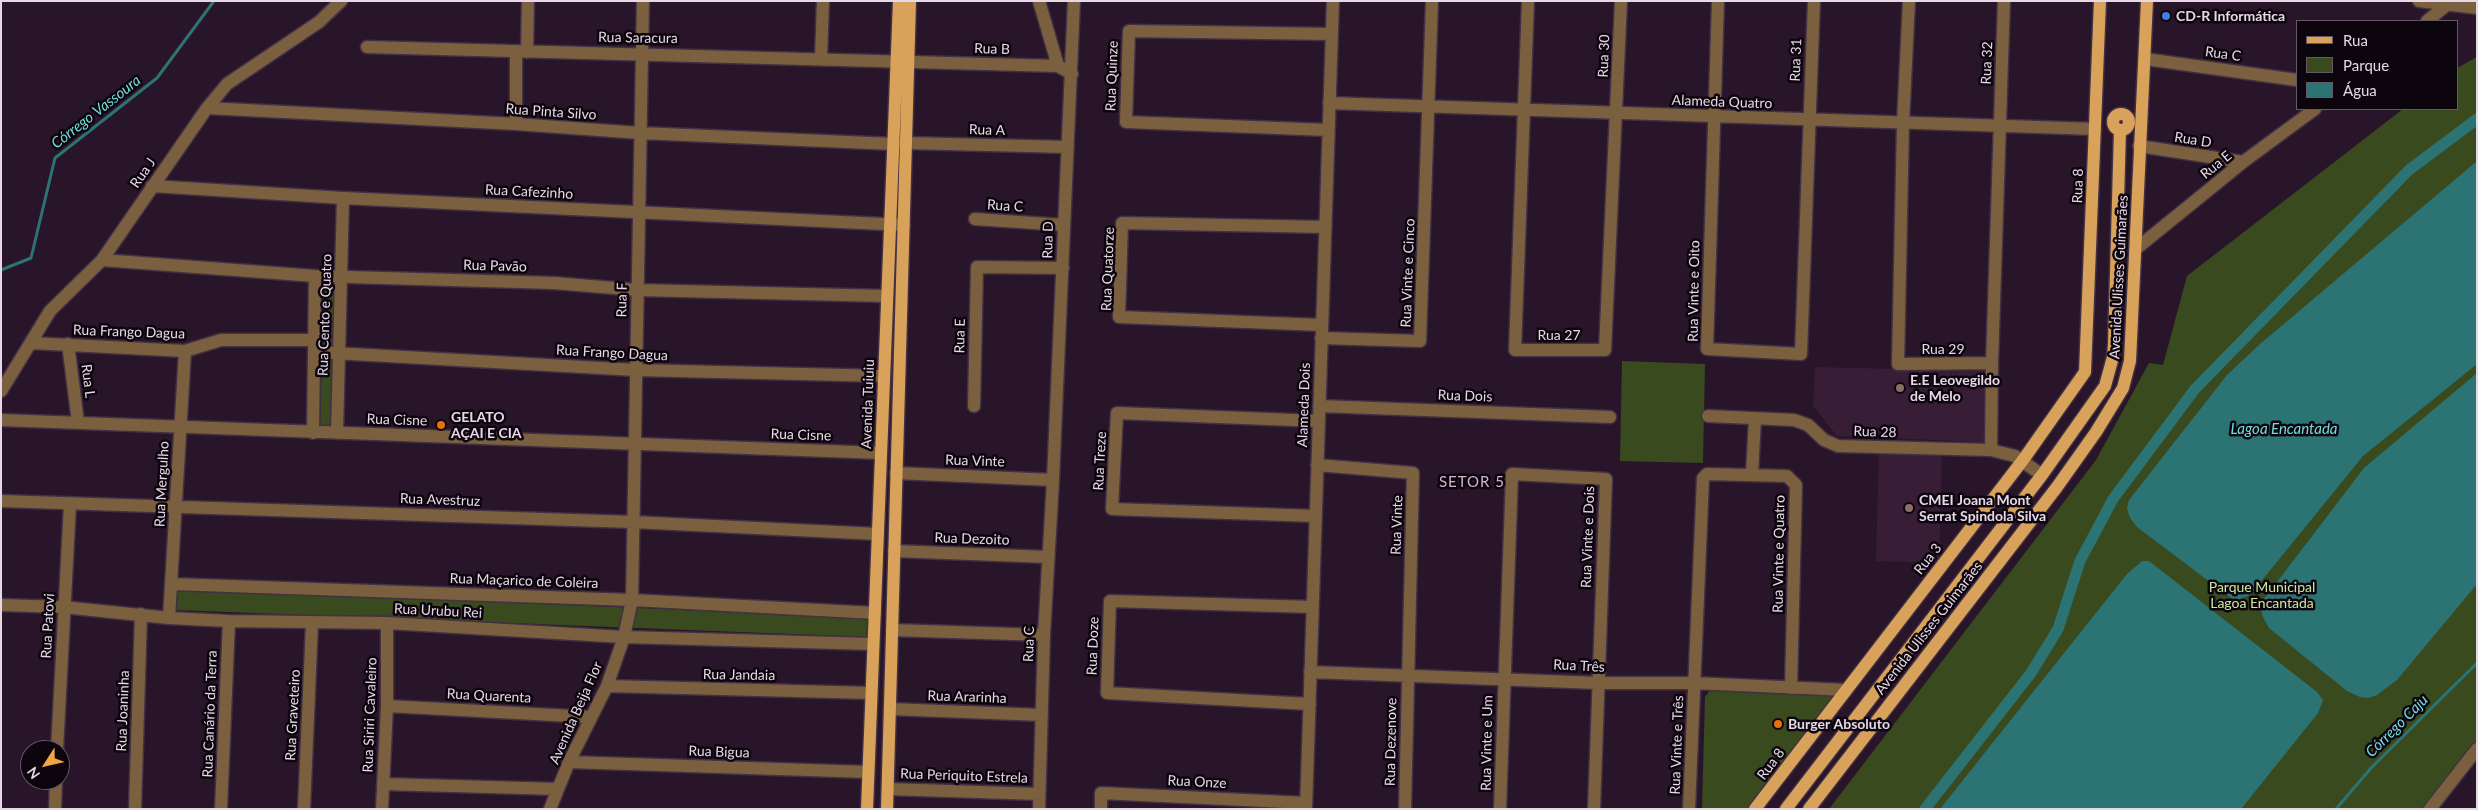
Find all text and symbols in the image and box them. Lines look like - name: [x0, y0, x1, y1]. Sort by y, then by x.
- place label: CD-R Informática: [2176, 8, 2285, 24]
- marker: CD-R Informática: [2160, 10, 2172, 22]
- legend: [2296, 20, 2458, 110]
- street label: Rua Saracura: [598, 29, 678, 47]
- text: Rua: [2343, 31, 2368, 49]
- street label: Rua 30: [1595, 34, 1613, 78]
- street label: Rua 31: [1787, 38, 1805, 82]
- street label: Rua B: [974, 40, 1010, 58]
- street label: Rua Quinze: [1102, 40, 1122, 112]
- street label: Rua 32: [1978, 41, 1996, 85]
- street label: Rua C: [2204, 43, 2242, 65]
- text: Parque: [2343, 56, 2389, 74]
- water label: Córrego Vassoura: [48, 71, 144, 153]
- text: Água: [2343, 81, 2377, 99]
- street label: Alameda Quatro: [1671, 92, 1773, 112]
- street label: Rua Pinta Silvo: [505, 100, 597, 124]
- street label: Rua A: [969, 121, 1005, 139]
- street label: Rua D: [2173, 129, 2213, 151]
- street label: Rua E: [2197, 147, 2235, 183]
- street label: Rua J: [127, 155, 159, 191]
- street label: Rua 8: [2069, 168, 2087, 204]
- street label: Rua Cafezinho: [484, 181, 574, 203]
- street label: Avenida Ulisses Guimarães: [2106, 195, 2132, 359]
- street label: Rua C: [986, 196, 1024, 216]
- street label: Rua Vinte e Cinco: [1398, 218, 1418, 328]
- street label: Rua D: [1039, 221, 1057, 259]
- street label: Rua Quatorze: [1098, 227, 1118, 311]
- street label: Rua Vinte e Oito: [1685, 240, 1703, 342]
- street label: Rua Cento e Quatro: [314, 254, 336, 376]
- street label: Rua Pavão: [463, 256, 527, 276]
- street label: Rua F: [613, 282, 631, 318]
- street label: Rua E: [951, 318, 969, 354]
- street label: Rua Frango Dagua: [73, 322, 185, 342]
- street label: Rua 27: [1537, 327, 1581, 343]
- street label: Rua 29: [1921, 341, 1965, 357]
- street label: Rua Frango Dagua: [556, 342, 668, 364]
- street label: Avenida Tuiuiu: [858, 359, 878, 449]
- street label: Alameda Dois: [1294, 362, 1314, 448]
- street label: Rua L: [78, 363, 98, 399]
- place label: E.E Leovegildo de Melo: [1910, 372, 2000, 404]
- marker: E.E Leovegildo de Melo: [1894, 382, 1906, 394]
- street label: Rua Dois: [1437, 387, 1493, 405]
- place label: GELATO AÇAI E CIA: [451, 409, 522, 442]
- street label: Rua Cisne: [366, 411, 428, 429]
- marker: GELATO AÇAI E CIA: [435, 419, 447, 431]
- water label: Lagoa Encantada: [2230, 420, 2338, 438]
- street label: Rua 28: [1853, 423, 1897, 441]
- street label: Rua Cisne: [770, 426, 832, 444]
- street label: Rua Treze: [1090, 431, 1110, 491]
- street label: Rua Mergulho: [151, 441, 173, 527]
- street label: Rua Vinte: [945, 452, 1005, 470]
- district label: SETOR 5: [1438, 473, 1506, 491]
- street label: Rua Vinte e Dois: [1578, 486, 1598, 588]
- street label: Rua Avestruz: [399, 490, 481, 510]
- place label: CMEI Joana Mont Serrat Spindola Silva: [1919, 492, 2046, 524]
- street label: Rua Vinte: [1388, 495, 1406, 555]
- street label: Rua Vinte e Quatro: [1770, 495, 1788, 613]
- marker: CMEI Joana Mont Serrat Spindola Silva: [1903, 502, 1915, 514]
- street label: Rua Dezoito: [934, 529, 1010, 549]
- street label: Rua 3: [1911, 540, 1945, 578]
- street label: Avenida Ulisses Guimarães: [1872, 558, 1986, 698]
- street label: Rua Maçarico de Coleira: [449, 570, 599, 592]
- park label: Parque Municipal Lagoa Encantada: [2209, 579, 2315, 612]
- street label: Rua Patovi: [38, 593, 58, 659]
- street label: Rua Urubu Rei: [394, 600, 482, 622]
- street label: Rua Doze: [1084, 616, 1102, 676]
- street label: Rua C: [1020, 626, 1038, 662]
- street label: Rua Canário da Terra: [199, 650, 221, 778]
- street label: Rua Três: [1553, 656, 1605, 676]
- street label: Rua Siriri Cavaleiro: [360, 657, 380, 773]
- street label: Avenida Beija Flor: [546, 659, 606, 767]
- street label: Rua Jandaia: [703, 666, 775, 684]
- street label: Rua Graveteiro: [282, 669, 304, 761]
- street label: Rua Joaninha: [113, 670, 133, 752]
- street label: Rua Quarenta: [446, 685, 532, 707]
- street label: Rua Ararinha: [927, 687, 1007, 707]
- water label: Córrego Caju: [2362, 691, 2432, 761]
- street label: Rua Vinte e Um: [1478, 695, 1496, 791]
- street label: Rua Vinte e Três: [1667, 695, 1687, 795]
- street label: Rua Dezenove: [1382, 698, 1400, 786]
- place label: Burger Absoluto: [1788, 716, 1890, 732]
- marker: Burger Absoluto: [1772, 718, 1784, 730]
- north arrow: [20, 740, 70, 790]
- street label: Rua Bigua: [688, 743, 750, 761]
- street label: Rua 8: [1754, 745, 1788, 783]
- text: N: [23, 764, 43, 783]
- street label: Rua Periquito Estrela: [900, 765, 1028, 787]
- street label: Rua Onze: [1167, 772, 1227, 792]

